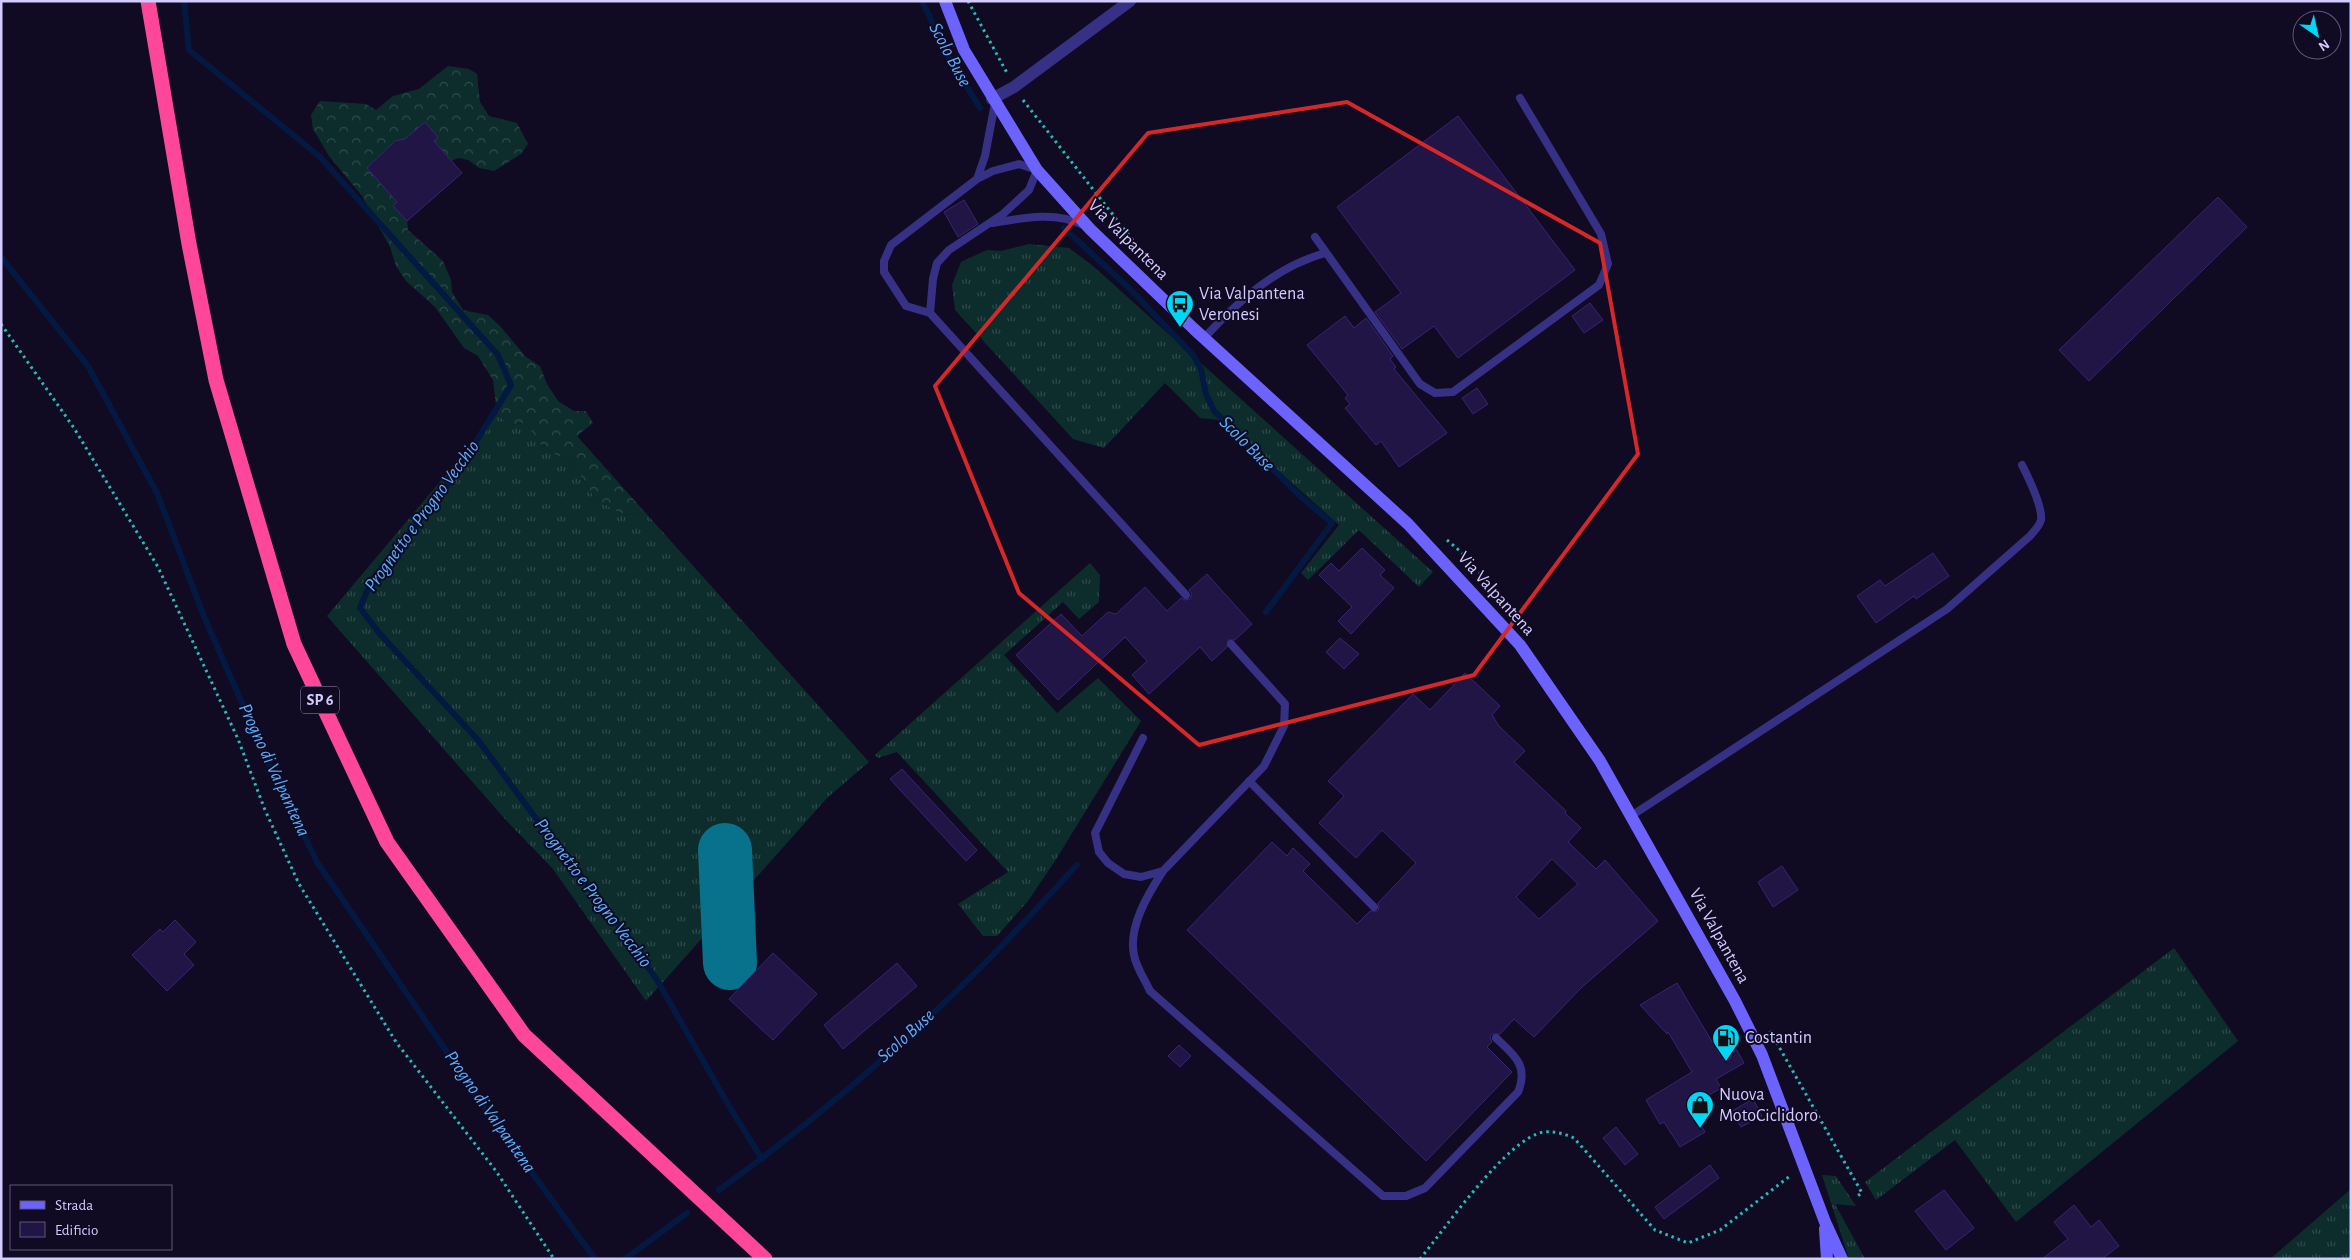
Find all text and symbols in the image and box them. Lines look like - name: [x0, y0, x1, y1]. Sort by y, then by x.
- north arrow: [2292, 10, 2342, 60]
- water label: Scolo Buse: [925, 20, 975, 90]
- text: N: [2316, 36, 2332, 53]
- street label: Via Valpantena: [1084, 196, 1172, 284]
- place label: Via Valpantena Veronesi: [1199, 285, 1305, 324]
- bus stop icon: Via Valpantena Veronesi: [1165, 289, 1195, 328]
- water label: Scolo Buse: [1216, 413, 1278, 475]
- water label: Prognetto e Progno Vecchio: [361, 437, 483, 595]
- street label: Via Valpantena: [1454, 549, 1538, 639]
- road number: SP 6: [301, 686, 339, 714]
- water label: Progno di Valpantena: [235, 701, 313, 839]
- water label: Prognetto e Progno Vecchio: [531, 815, 655, 971]
- street label: Via Valpantena: [1686, 885, 1752, 987]
- water label: Scolo Buse: [874, 1006, 938, 1066]
- fuel station icon: Costantin: [1711, 1023, 1741, 1062]
- place label: Costantin: [1745, 1029, 1812, 1047]
- water label: Progno di Valpantena: [441, 1047, 539, 1177]
- place label: Nuova MotoCiclidoro: [1719, 1086, 1818, 1125]
- shop icon: Nuova MotoCiclidoro: [1685, 1090, 1715, 1129]
- legend: [10, 1185, 172, 1250]
- text: Strada: [55, 1198, 93, 1213]
- text: Edificio: [55, 1223, 98, 1238]

